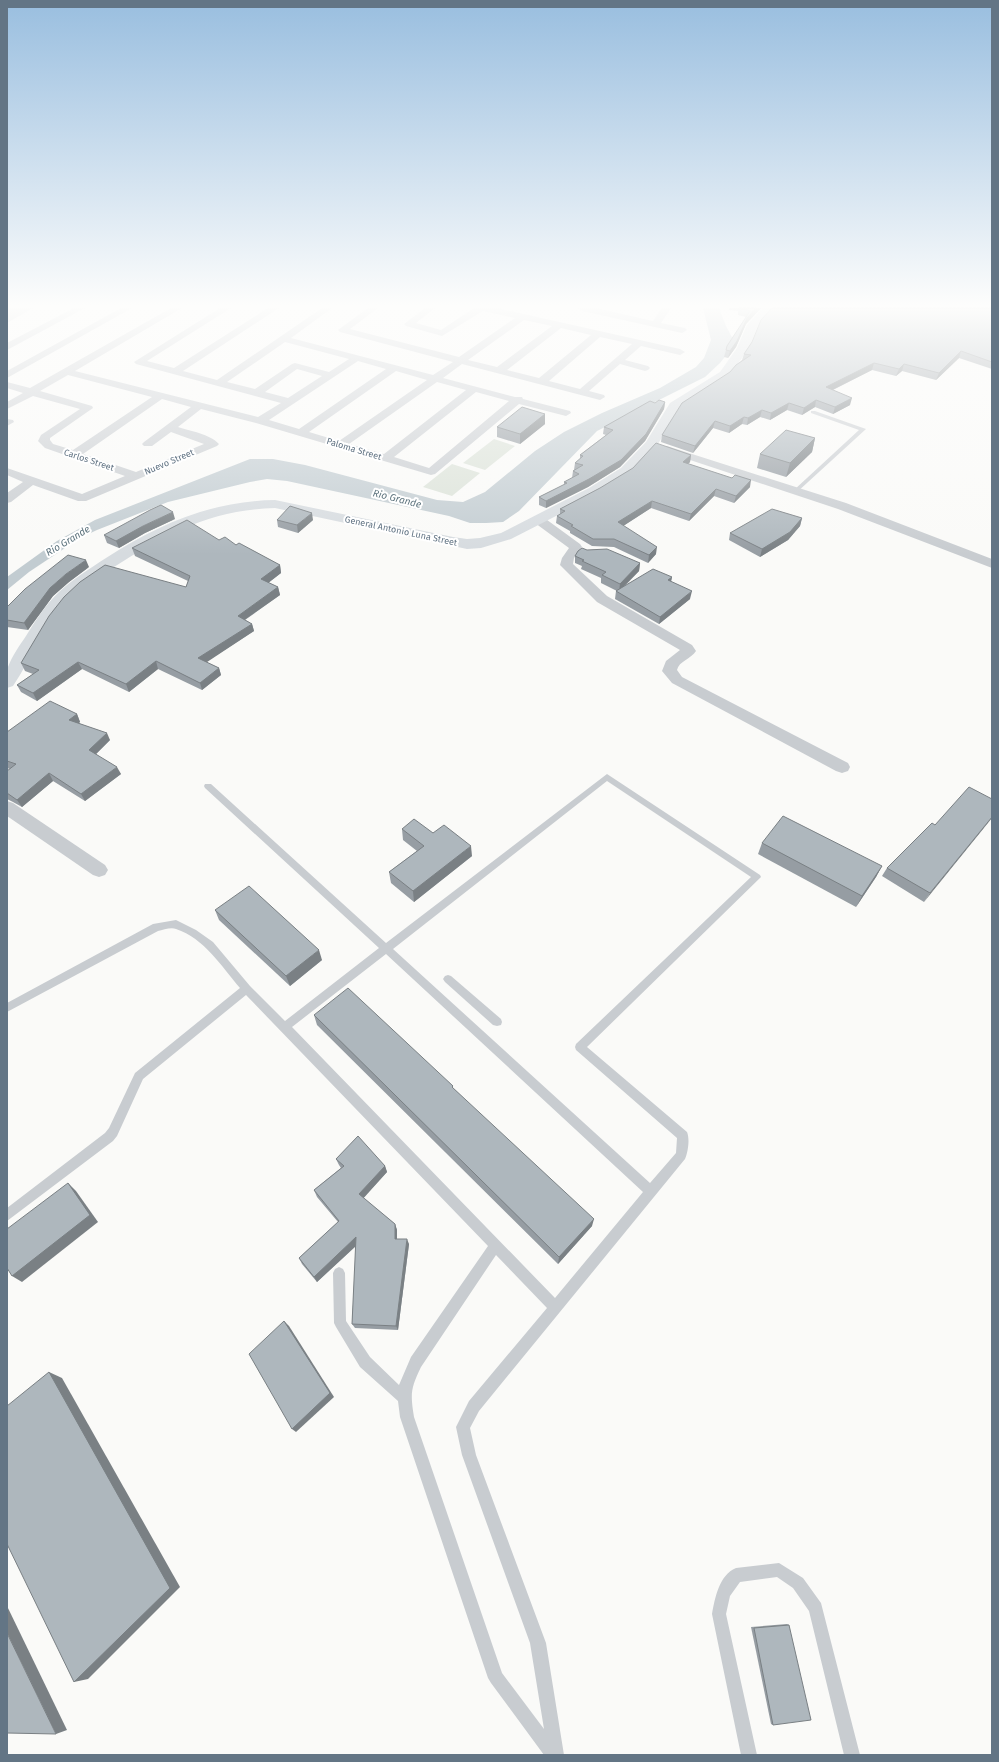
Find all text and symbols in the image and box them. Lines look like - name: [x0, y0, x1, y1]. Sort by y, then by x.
- street label: Paloma Street: [325, 436, 383, 462]
- street label: Carlos Street: [63, 447, 116, 473]
- street label: Nuevo Street: [143, 447, 196, 477]
- water label: Rio Grande: [372, 487, 422, 511]
- street label: General Antonio Luna Street: [344, 514, 459, 548]
- water label: Rio Grande: [44, 523, 92, 559]

